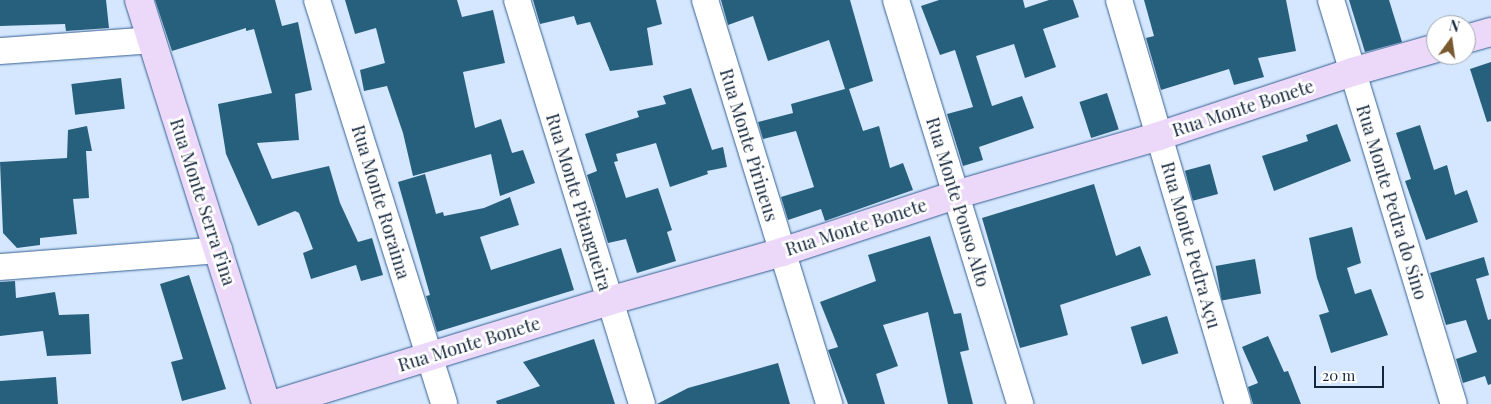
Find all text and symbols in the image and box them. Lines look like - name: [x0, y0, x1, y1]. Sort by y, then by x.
- north arrow: [1426, 15, 1476, 65]
- text: N: [1447, 15, 1462, 36]
- street label: Rua Monte Pirineus: [715, 66, 783, 224]
- street label: Rua Monte Bonete: [1169, 75, 1317, 141]
- street label: Rua Monte Pedra do Sino: [1352, 102, 1432, 302]
- street label: Rua Monte Pitangueira: [542, 111, 616, 293]
- street label: Rua Monte Pouso Alto: [922, 114, 994, 290]
- street label: Rua Monte Serra Fina: [166, 115, 240, 289]
- street label: Rua Monte Roraima: [347, 122, 415, 282]
- street label: Rua Monte Pedra Açu: [1157, 159, 1225, 331]
- street label: Rua Monte Bonete: [782, 194, 930, 260]
- street label: Rua Monte Bonete: [395, 312, 543, 376]
- scale bar: [1316, 356, 1386, 388]
- text: 20 m: [1322, 365, 1355, 385]

